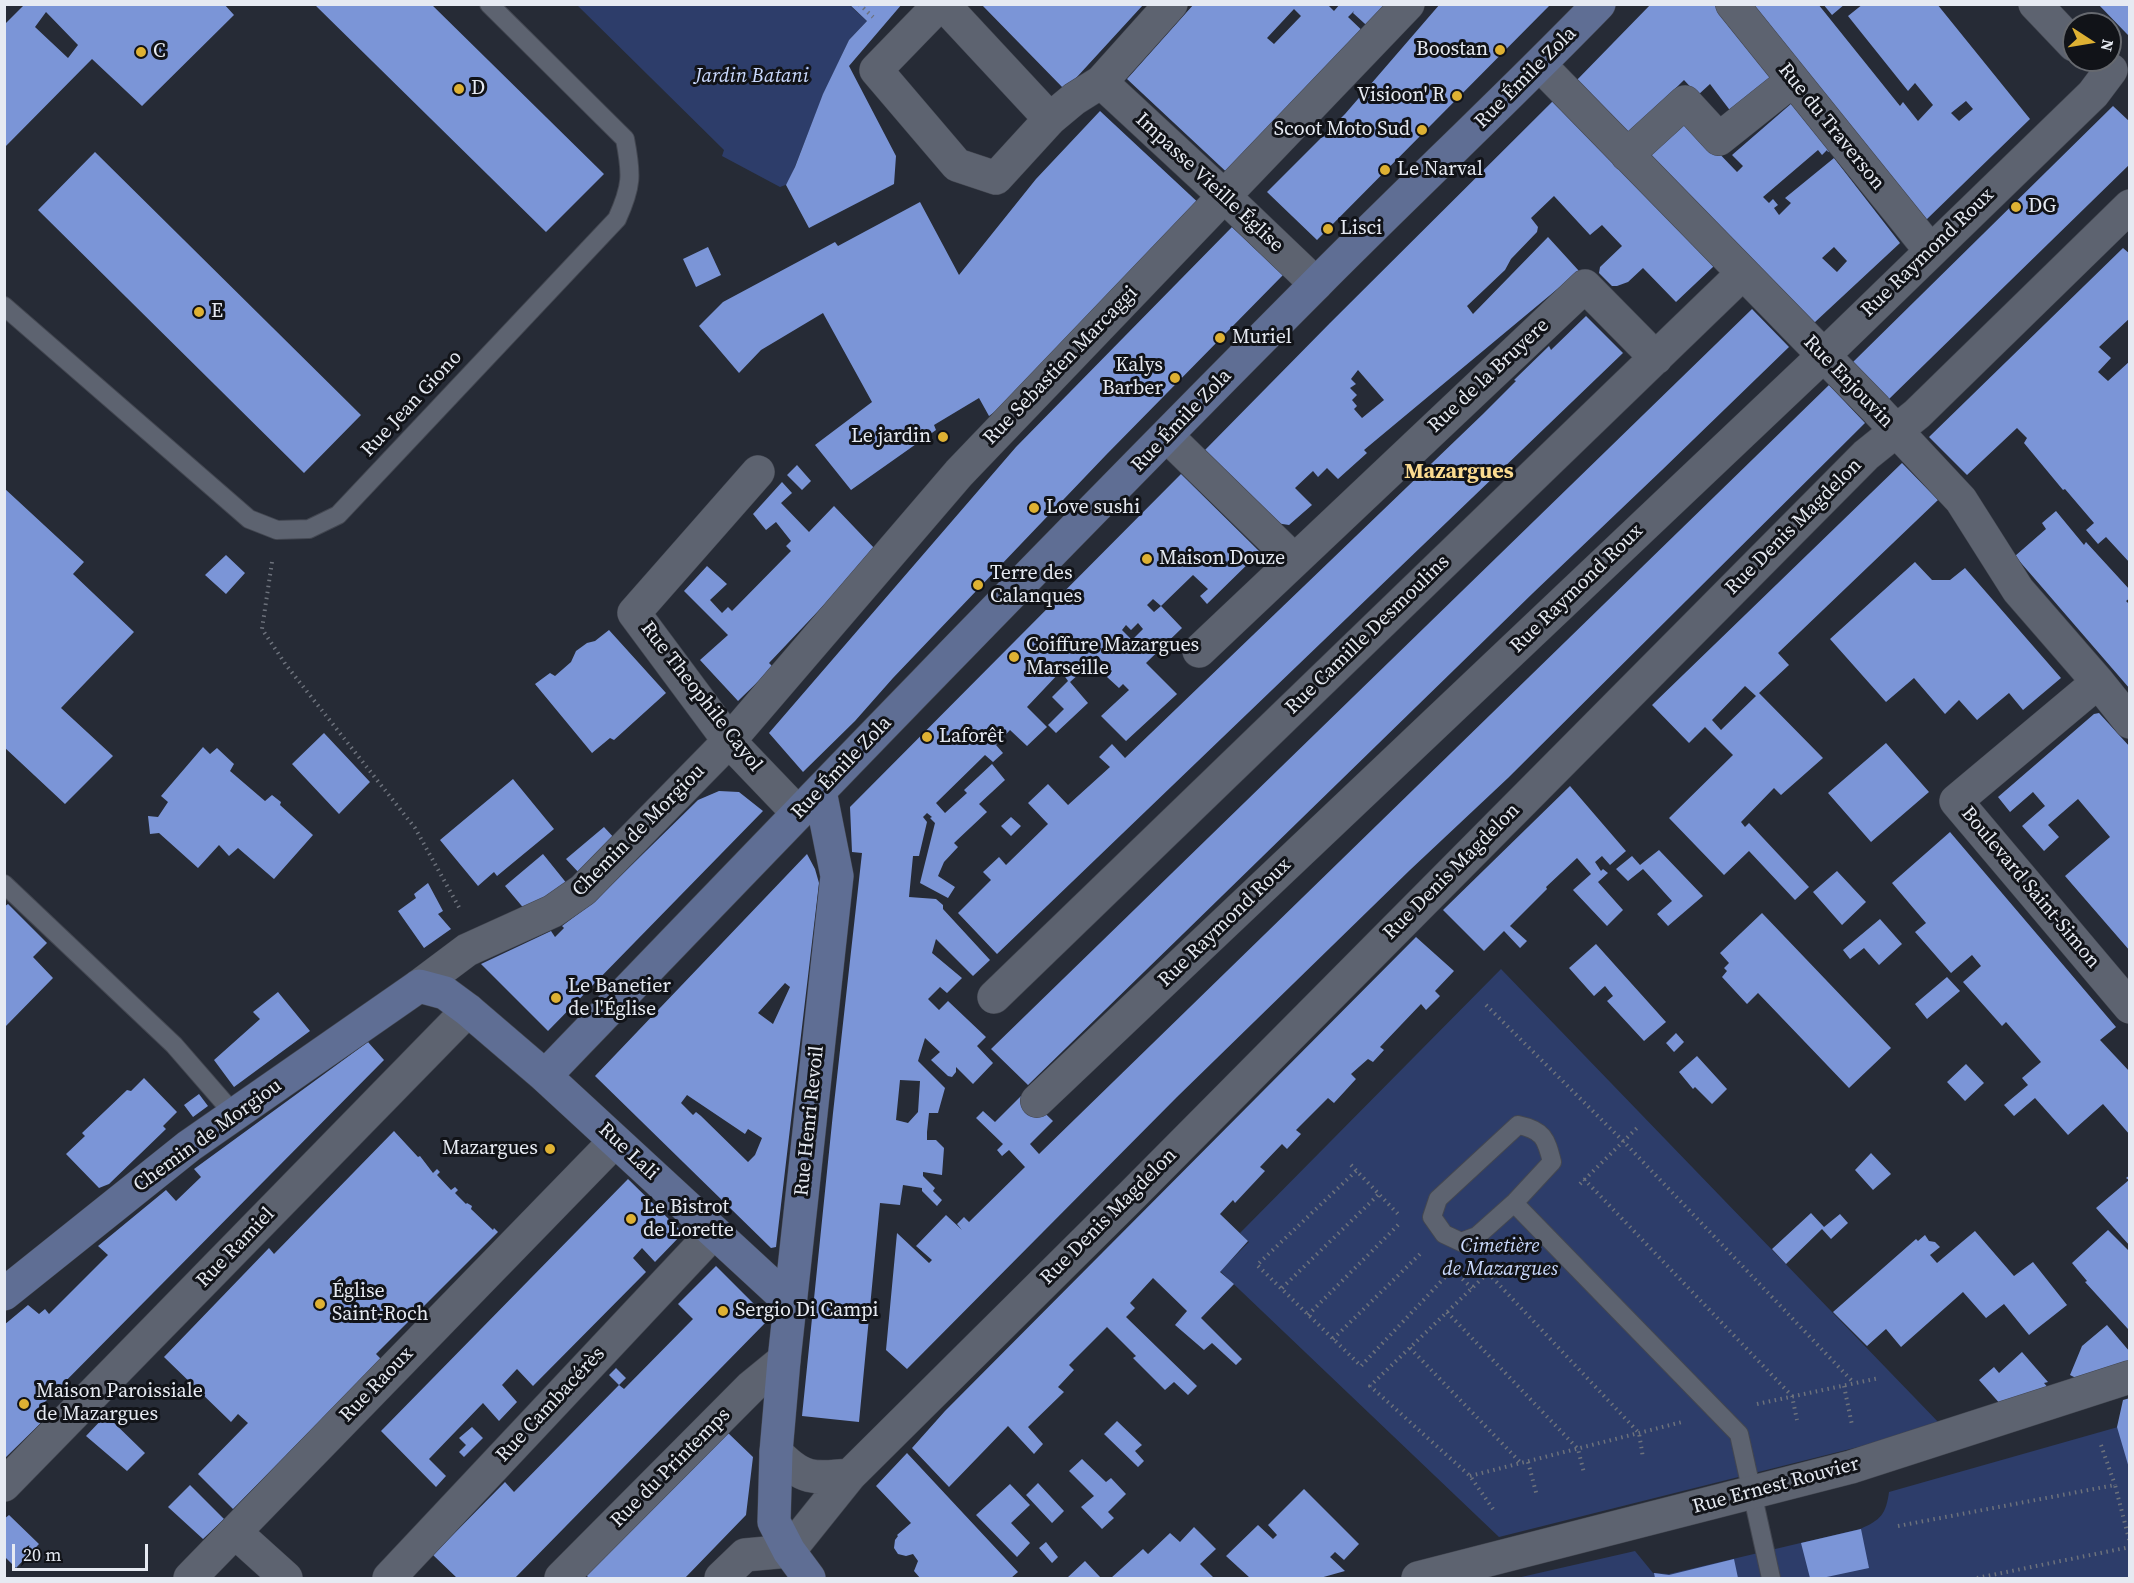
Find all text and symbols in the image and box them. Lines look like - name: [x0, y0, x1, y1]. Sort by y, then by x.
- north arrow: [2062, 12, 2122, 72]
- street label: Rue Émile Zola: [1470, 22, 1582, 134]
- text: N: [2096, 37, 2120, 53]
- place label: Boostan: [1416, 38, 1488, 62]
- place label: C: [153, 40, 166, 64]
- marker: Boostan: [1493, 43, 1507, 57]
- marker: C: [134, 45, 148, 59]
- street label: Rue du Traverson: [1773, 59, 1889, 195]
- park label: Jardin Batani: [695, 65, 809, 89]
- place label: D: [471, 77, 485, 101]
- marker: D: [452, 82, 466, 96]
- place label: Visioon' R: [1357, 84, 1445, 108]
- marker: Visioon' R: [1450, 89, 1464, 103]
- street label: Impasse Vieille Église: [1130, 108, 1288, 258]
- place label: Scoot Moto Sud: [1274, 118, 1410, 142]
- marker: Scoot Moto Sud: [1415, 123, 1429, 137]
- place label: Le Narval: [1397, 158, 1483, 182]
- marker: Le Narval: [1378, 163, 1392, 177]
- street label: Rue Raymond Roux: [1857, 183, 1999, 323]
- place label: DG: [2028, 195, 2056, 219]
- marker: DG: [2009, 200, 2023, 214]
- place label: Lisci: [1340, 217, 1382, 241]
- marker: Lisci: [1321, 222, 1335, 236]
- street label: Rue Sebastien Marcaggi: [979, 282, 1143, 450]
- place label: E: [211, 300, 223, 324]
- marker: E: [192, 305, 206, 319]
- street label: Rue de la Bruyere: [1424, 314, 1554, 438]
- place label: Muriel: [1232, 326, 1292, 350]
- marker: Muriel: [1213, 331, 1227, 345]
- street label: Rue Enjouvin: [1798, 331, 1898, 433]
- street label: Rue Jean Giono: [357, 346, 467, 462]
- place label: Kalys Barber: [1102, 354, 1163, 401]
- street label: Rue Émile Zola: [1127, 365, 1237, 477]
- marker: Kalys Barber: [1168, 371, 1182, 385]
- place label: Le jardin: [851, 425, 931, 449]
- marker: Le jardin: [936, 430, 950, 444]
- street label: Rue Denis Magdelon: [1721, 454, 1867, 600]
- district label: Mazargues: [1404, 459, 1514, 485]
- place label: Love sushi: [1046, 496, 1140, 520]
- marker: Love sushi: [1027, 501, 1041, 515]
- street label: Rue Raymond Roux: [1506, 519, 1648, 659]
- place label: Maison Douze: [1159, 547, 1285, 571]
- street label: Rue Camille Desmoulins: [1281, 550, 1455, 720]
- marker: Maison Douze: [1140, 552, 1154, 566]
- place label: Terre des Calanques: [990, 562, 1082, 609]
- marker: Terre des Calanques: [971, 578, 985, 592]
- street label: Rue Theophile Cayol: [635, 617, 767, 777]
- place label: Coiffure Mazargues Marseille: [1026, 634, 1199, 681]
- marker: Coiffure Mazargues Marseille: [1007, 650, 1021, 664]
- street label: Rue Émile Zola: [787, 712, 897, 824]
- place label: Laforêt: [939, 725, 1004, 749]
- marker: Laforêt: [920, 730, 934, 744]
- street label: Chemin de Morgiou: [568, 760, 710, 902]
- street label: Rue Denis Magdelon: [1379, 799, 1525, 945]
- street label: Boulevard Saint-Simon: [1955, 802, 2105, 974]
- street label: Rue Raymond Roux: [1154, 853, 1296, 993]
- place label: Le Banetier de l'Église: [568, 975, 671, 1022]
- marker: Le Banetier de l'Église: [549, 991, 563, 1005]
- street label: Rue Henri Revoil: [790, 1045, 830, 1197]
- street label: Chemin de Morgiou: [129, 1074, 287, 1198]
- street label: Rue Lali: [593, 1118, 663, 1186]
- place label: Mazargues: [442, 1137, 538, 1161]
- marker: Mazargues: [543, 1142, 557, 1156]
- street label: Rue Denis Magdelon: [1036, 1144, 1182, 1290]
- place label: Le Bistrot de Lorette: [643, 1196, 734, 1243]
- street label: Rue Ramiel: [192, 1203, 280, 1293]
- marker: Le Bistrot de Lorette: [624, 1212, 638, 1226]
- park label: Cimetière de Mazargues: [1442, 1235, 1558, 1282]
- place label: Église Saint-Roch: [332, 1280, 428, 1327]
- marker: Église Saint-Roch: [313, 1297, 327, 1311]
- place label: Sergio Di Campi: [735, 1299, 879, 1323]
- marker: Sergio Di Campi: [716, 1304, 730, 1318]
- street label: Rue Raoux: [335, 1342, 419, 1428]
- street label: Rue Cambacérès: [492, 1342, 610, 1468]
- place label: Maison Paroissiale de Mazargues: [36, 1380, 203, 1427]
- marker: Maison Paroissiale de Mazargues: [17, 1397, 31, 1411]
- street label: Rue du Printemps: [606, 1403, 736, 1533]
- street label: Rue Ernest Rouvier: [1690, 1452, 1862, 1520]
- scale bar: [15, 1532, 152, 1570]
- text: 20 m: [23, 1542, 61, 1567]

